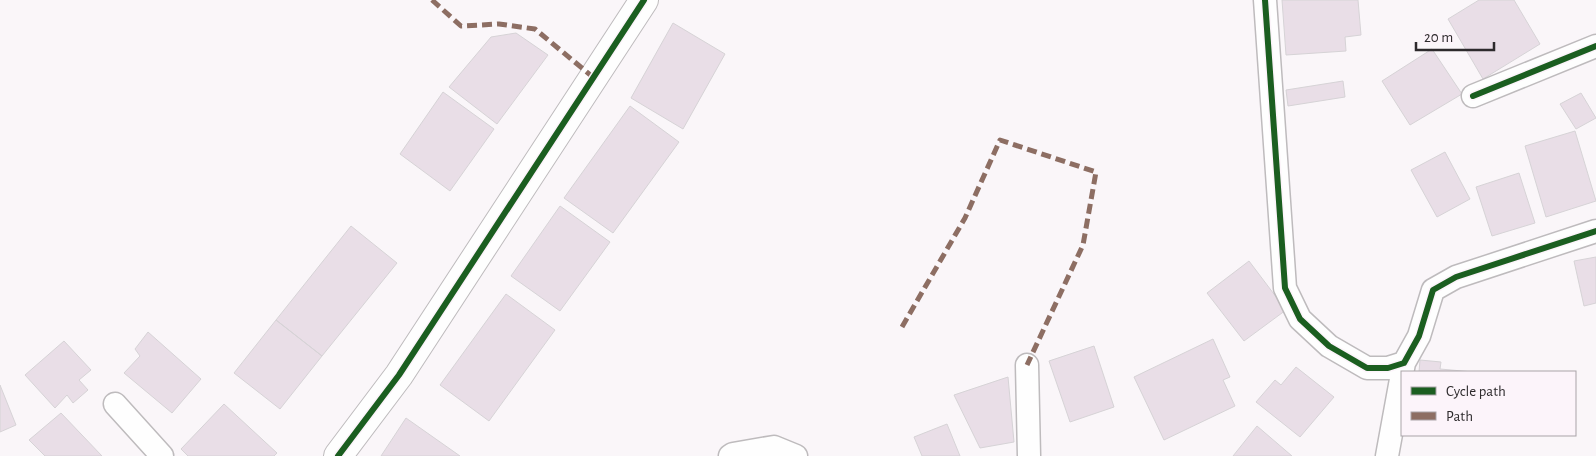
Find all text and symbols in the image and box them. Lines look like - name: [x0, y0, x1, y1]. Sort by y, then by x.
- scale bar: [1416, 20, 1494, 52]
- text: 20 m: [1424, 30, 1453, 45]
- legend: [1401, 371, 1576, 436]
- text: Cycle path: [1446, 384, 1506, 399]
- text: Path: [1446, 409, 1473, 424]

